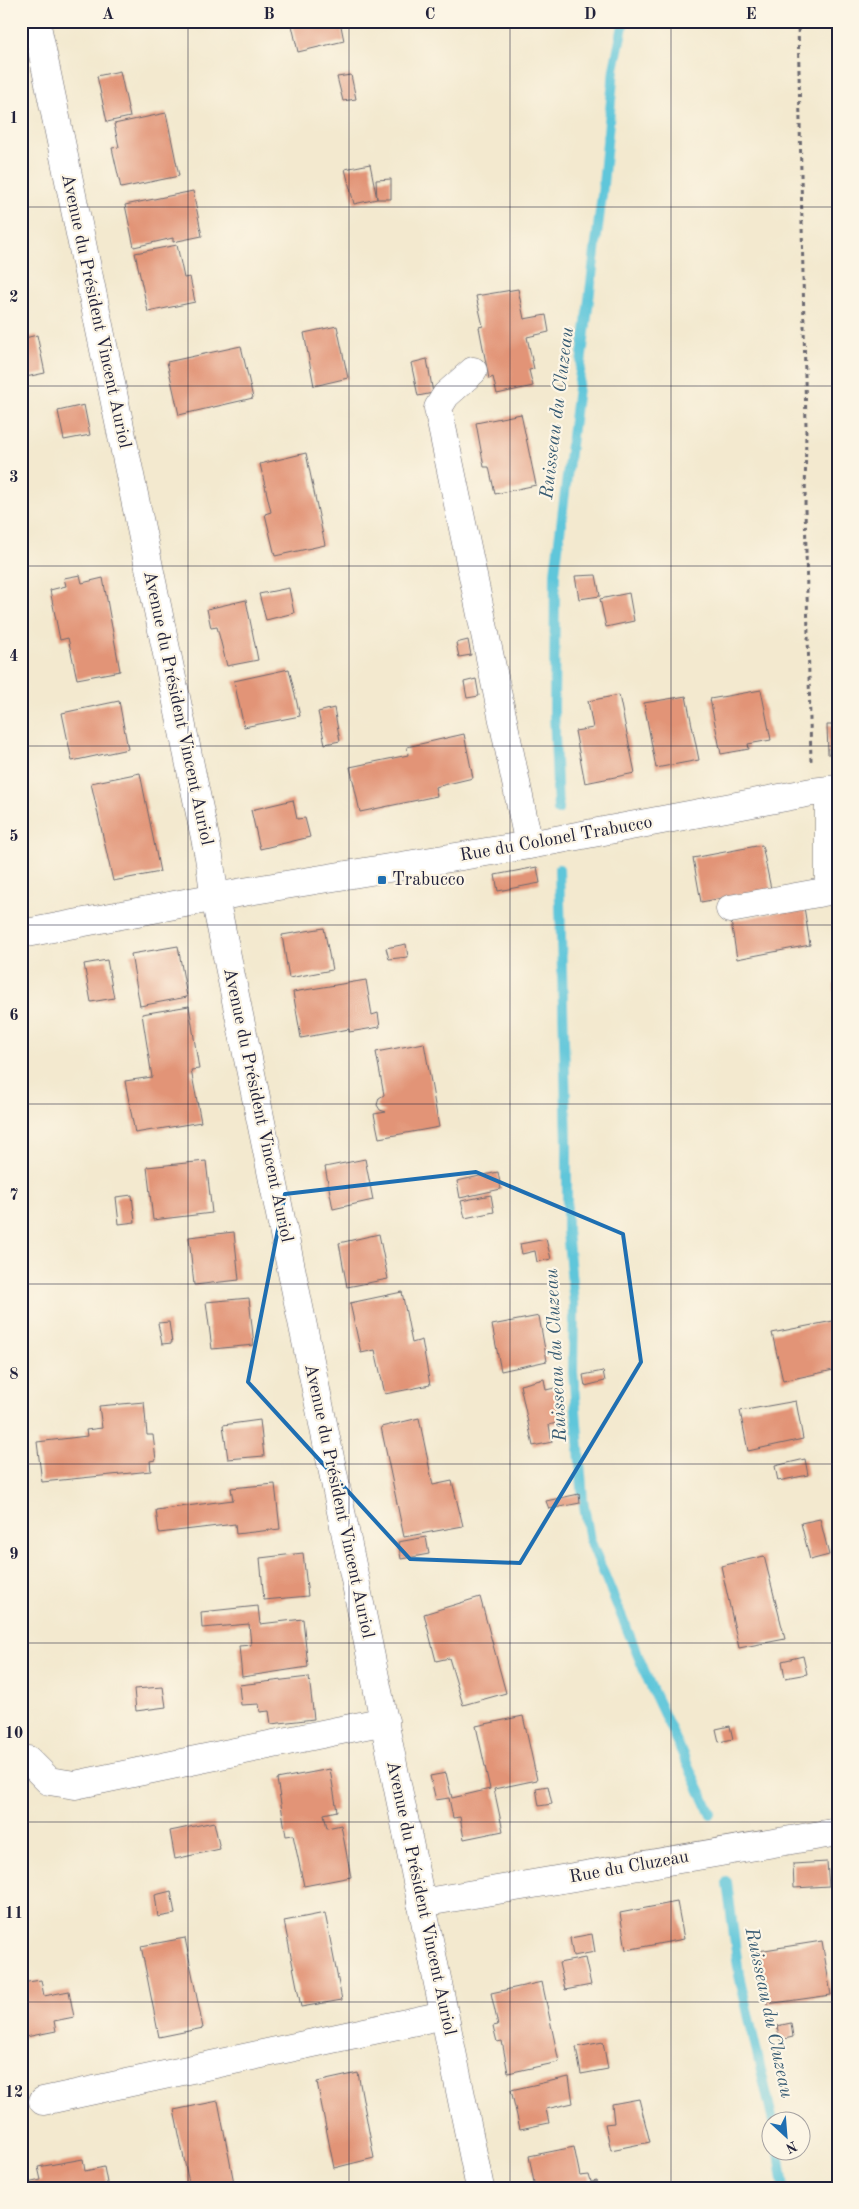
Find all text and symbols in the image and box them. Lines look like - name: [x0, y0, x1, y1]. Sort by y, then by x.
- text: A: [102, 7, 114, 23]
- text: B: [263, 7, 275, 23]
- text: C: [425, 7, 435, 23]
- text: D: [584, 7, 596, 23]
- text: E: [745, 7, 757, 23]
- text: 1: [9, 111, 19, 127]
- street label: Avenue du Président Vincent Auriol: [58, 172, 134, 450]
- text: 2: [9, 290, 19, 306]
- water label: Ruisseau du Cluzeau: [538, 326, 578, 501]
- text: 3: [9, 470, 19, 486]
- street label: Avenue du Président Vincent Auriol: [140, 569, 216, 847]
- text: 4: [9, 649, 19, 665]
- street label: Rue du Colonel Trabucco: [458, 813, 654, 865]
- text: 5: [9, 829, 19, 845]
- place label: Trabucco: [392, 871, 465, 889]
- marker: Trabucco: [376, 874, 388, 886]
- street label: Avenue du Président Vincent Auriol: [220, 966, 296, 1244]
- text: 6: [9, 1008, 19, 1024]
- text: 7: [9, 1188, 19, 1204]
- water label: Ruisseau du Cluzeau: [543, 1268, 571, 1443]
- street label: Avenue du Président Vincent Auriol: [301, 1362, 377, 1640]
- text: 8: [9, 1367, 19, 1383]
- text: 9: [9, 1547, 19, 1563]
- text: 10: [5, 1726, 23, 1742]
- street label: Avenue du Président Vincent Auriol: [383, 1759, 459, 2037]
- street label: Rue du Cluzeau: [568, 1848, 691, 1886]
- text: 11: [5, 1906, 23, 1922]
- water label: Ruisseau du Cluzeau: [740, 1925, 795, 2100]
- text: 12: [5, 2085, 23, 2101]
- north arrow: [762, 2112, 812, 2162]
- text: N: [783, 2138, 799, 2156]

